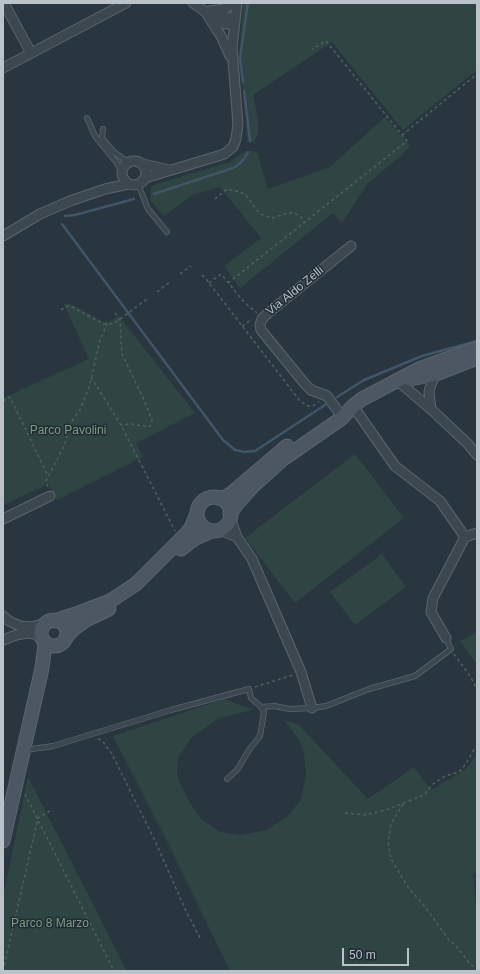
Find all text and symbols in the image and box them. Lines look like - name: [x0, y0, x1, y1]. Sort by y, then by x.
- street label: Via Aldo Zelli: [263, 263, 327, 319]
- park label: Parco Pavolini: [30, 424, 106, 438]
- park label: Parco 8 Marzo: [11, 917, 89, 931]
- scale bar: [344, 940, 411, 966]
- text: 50 m: [349, 948, 376, 962]

